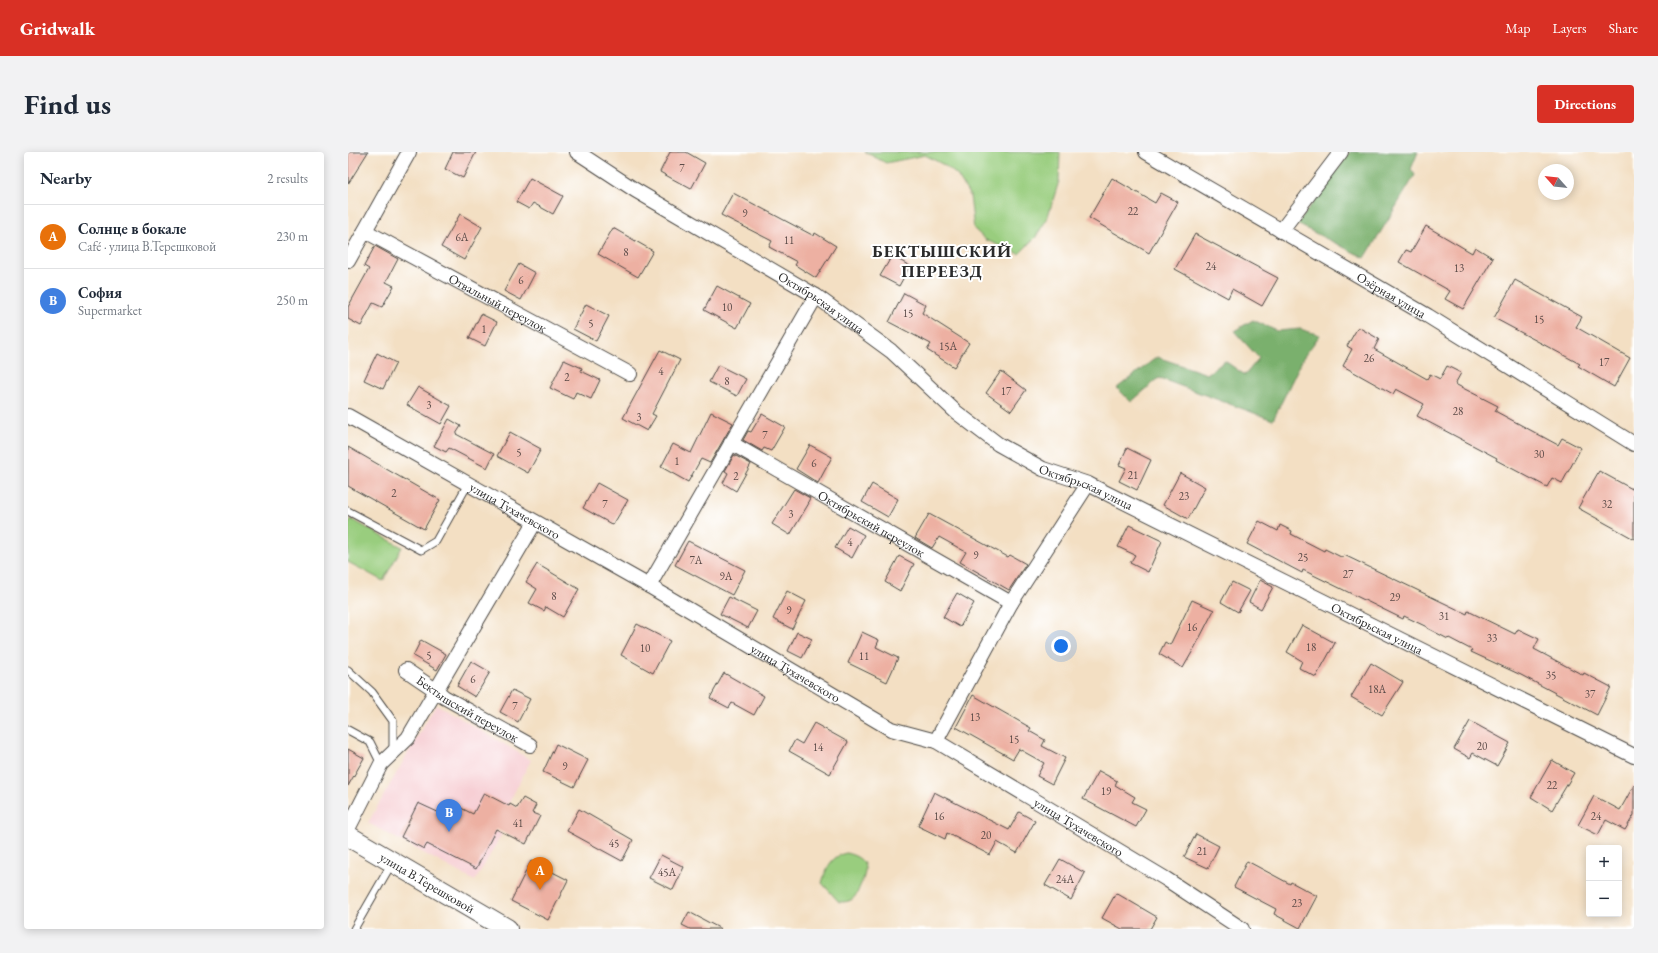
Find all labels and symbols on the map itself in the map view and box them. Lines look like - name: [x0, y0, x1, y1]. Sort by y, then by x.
- house number: 7: [679, 161, 685, 175]
- north arrow: [1538, 164, 1574, 200]
- house number: 22: [1128, 204, 1139, 218]
- house number: 9: [742, 206, 748, 220]
- house number: 6А: [456, 230, 469, 244]
- house number: 11: [784, 233, 794, 247]
- district label: БЕКТЫШСКИЙ ПЕРЕЕЗД: [872, 240, 1012, 282]
- house number: 8: [623, 245, 629, 259]
- house number: 24: [1206, 259, 1217, 273]
- house number: 13: [1454, 261, 1464, 275]
- street label: Октябрьская улица: [775, 268, 868, 338]
- street label: Озёрная улица: [1353, 268, 1430, 322]
- street label: Отвальный переулок: [446, 270, 550, 337]
- house number: 6: [518, 273, 524, 287]
- house number: 10: [722, 300, 732, 314]
- house number: 15: [903, 306, 913, 320]
- house number: 15: [1534, 312, 1544, 326]
- house number: 5: [588, 316, 594, 330]
- house number: 1: [481, 322, 487, 336]
- house number: 15А: [939, 339, 957, 353]
- house number: 26: [1364, 351, 1375, 365]
- house number: 17: [1599, 355, 1610, 369]
- house number: 4: [658, 364, 664, 378]
- house number: 2: [564, 370, 570, 384]
- house number: 8: [724, 374, 730, 388]
- house number: 17: [1001, 384, 1012, 398]
- house number: 3: [426, 398, 432, 412]
- house number: 28: [1453, 404, 1463, 418]
- house number: 3: [636, 410, 642, 424]
- house number: 7: [762, 428, 768, 442]
- house number: 5: [516, 445, 522, 459]
- house number: 30: [1534, 447, 1544, 461]
- house number: 1: [674, 454, 680, 468]
- house number: 6: [811, 456, 817, 470]
- street label: Октябрьская улица: [1037, 460, 1136, 514]
- house number: 21: [1128, 468, 1138, 482]
- house number: 2: [733, 469, 739, 483]
- street label: улица Тухачевского: [467, 479, 563, 543]
- house number: 2: [391, 486, 397, 500]
- street label: Октябрьский переулок: [815, 487, 929, 561]
- house number: 23: [1179, 489, 1189, 503]
- house number: 7: [602, 497, 608, 511]
- house number: 32: [1602, 497, 1613, 511]
- house number: 3: [788, 507, 794, 521]
- house number: 4: [847, 535, 853, 549]
- house number: 9: [973, 548, 979, 562]
- house number: 25: [1298, 550, 1308, 564]
- house number: 7А: [690, 553, 703, 567]
- house number: 27: [1343, 567, 1354, 581]
- house number: 9А: [720, 569, 733, 583]
- house number: 8: [551, 589, 557, 603]
- house number: 29: [1390, 590, 1401, 604]
- street label: Октябрьская улица: [1328, 599, 1426, 659]
- house number: 9: [786, 603, 792, 617]
- house number: 31: [1439, 609, 1449, 623]
- house number: 16: [1187, 620, 1198, 634]
- house number: 33: [1487, 631, 1497, 645]
- your location: [1051, 636, 1071, 656]
- street label: улица Тухачевского: [747, 640, 843, 706]
- house number: 18: [1306, 640, 1316, 654]
- house number: 10: [640, 641, 650, 655]
- house number: 5: [426, 648, 432, 662]
- house number: 11: [859, 649, 869, 663]
- house number: 35: [1546, 668, 1556, 682]
- street label: Бектышский переулок: [413, 672, 523, 747]
- house number: 6: [470, 672, 476, 686]
- house number: 18А: [1368, 682, 1386, 696]
- house number: 37: [1585, 687, 1596, 701]
- house number: 7: [512, 699, 518, 713]
- house number: 13: [970, 710, 980, 724]
- house number: 15: [1009, 732, 1019, 746]
- house number: 20: [1477, 739, 1487, 753]
- house number: 14: [813, 740, 824, 754]
- house number: 9: [562, 759, 568, 773]
- house number: 22: [1547, 778, 1558, 792]
- house number: 19: [1101, 784, 1112, 798]
- street label: улица Тухачевского: [1031, 794, 1127, 861]
- pin: B: [436, 799, 462, 832]
- house number: 16: [934, 809, 945, 823]
- house number: 24: [1591, 809, 1602, 823]
- house number: 41: [513, 816, 523, 830]
- house number: 20: [981, 828, 991, 842]
- house number: 45: [609, 836, 619, 850]
- house number: 21: [1197, 844, 1207, 858]
- street label: улица В.Терешковой: [377, 848, 478, 917]
- pin: A: [527, 857, 553, 890]
- house number: 45А: [658, 865, 676, 879]
- house number: 24А: [1056, 872, 1074, 886]
- house number: 23: [1292, 896, 1302, 910]

